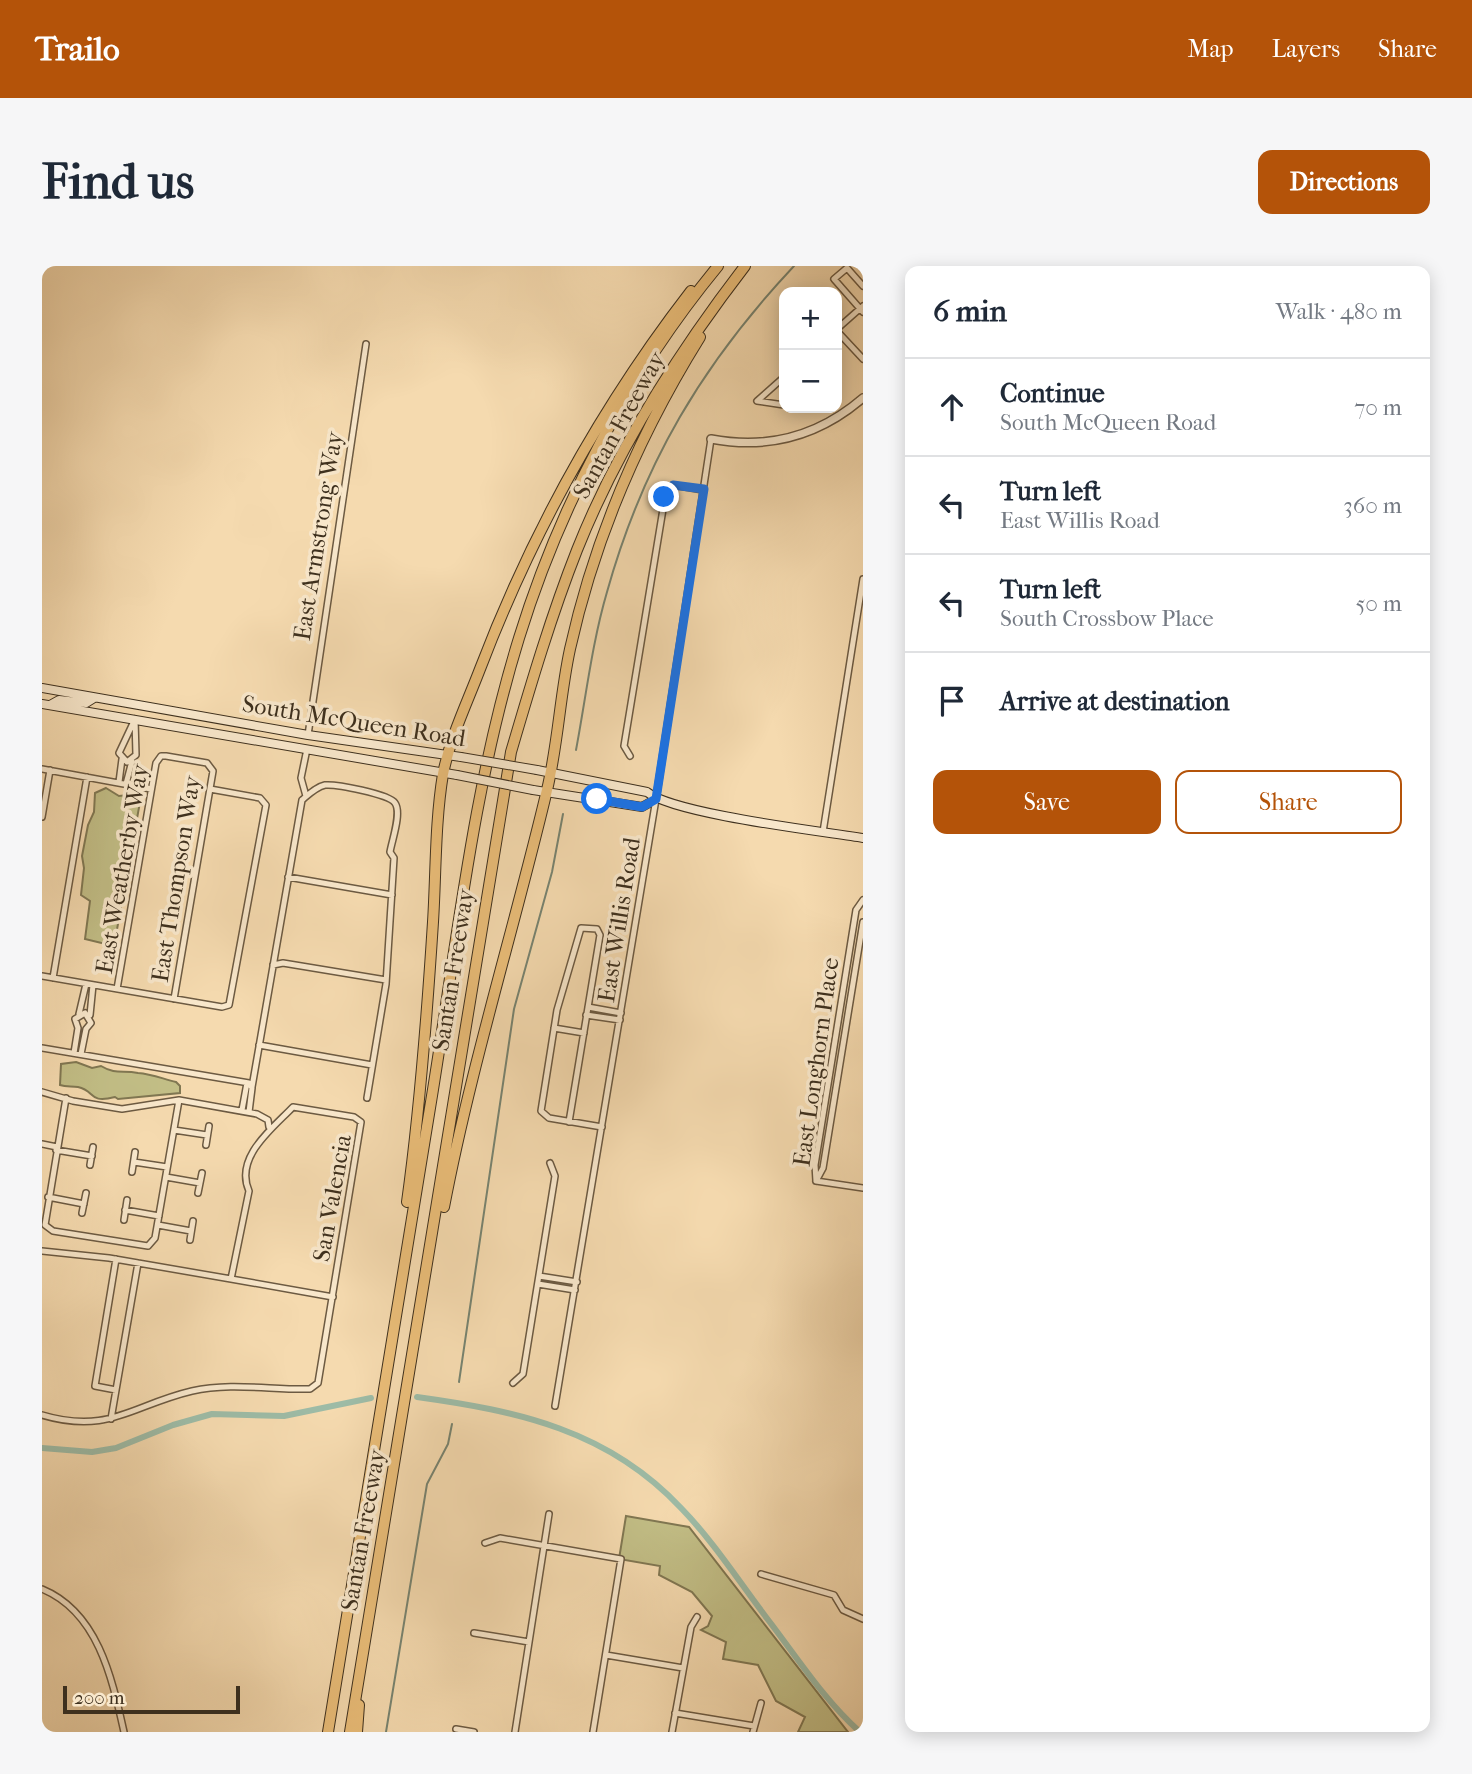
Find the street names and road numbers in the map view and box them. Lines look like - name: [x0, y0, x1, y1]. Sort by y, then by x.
- street label: Santan Freeway: [567, 346, 671, 503]
- street label: East Armstrong Way: [288, 428, 349, 642]
- street label: South McQueen Road: [240, 690, 469, 753]
- street label: East Weatherby Way: [90, 761, 154, 976]
- street label: East Thompson Way: [146, 773, 206, 984]
- street label: East Willis Road: [592, 835, 646, 1004]
- street label: Santan Freeway: [426, 886, 480, 1053]
- street label: East Longhorn Place: [787, 955, 845, 1168]
- street label: San Valencia: [307, 1131, 357, 1264]
- street label: Santan Freeway: [335, 1446, 391, 1613]

